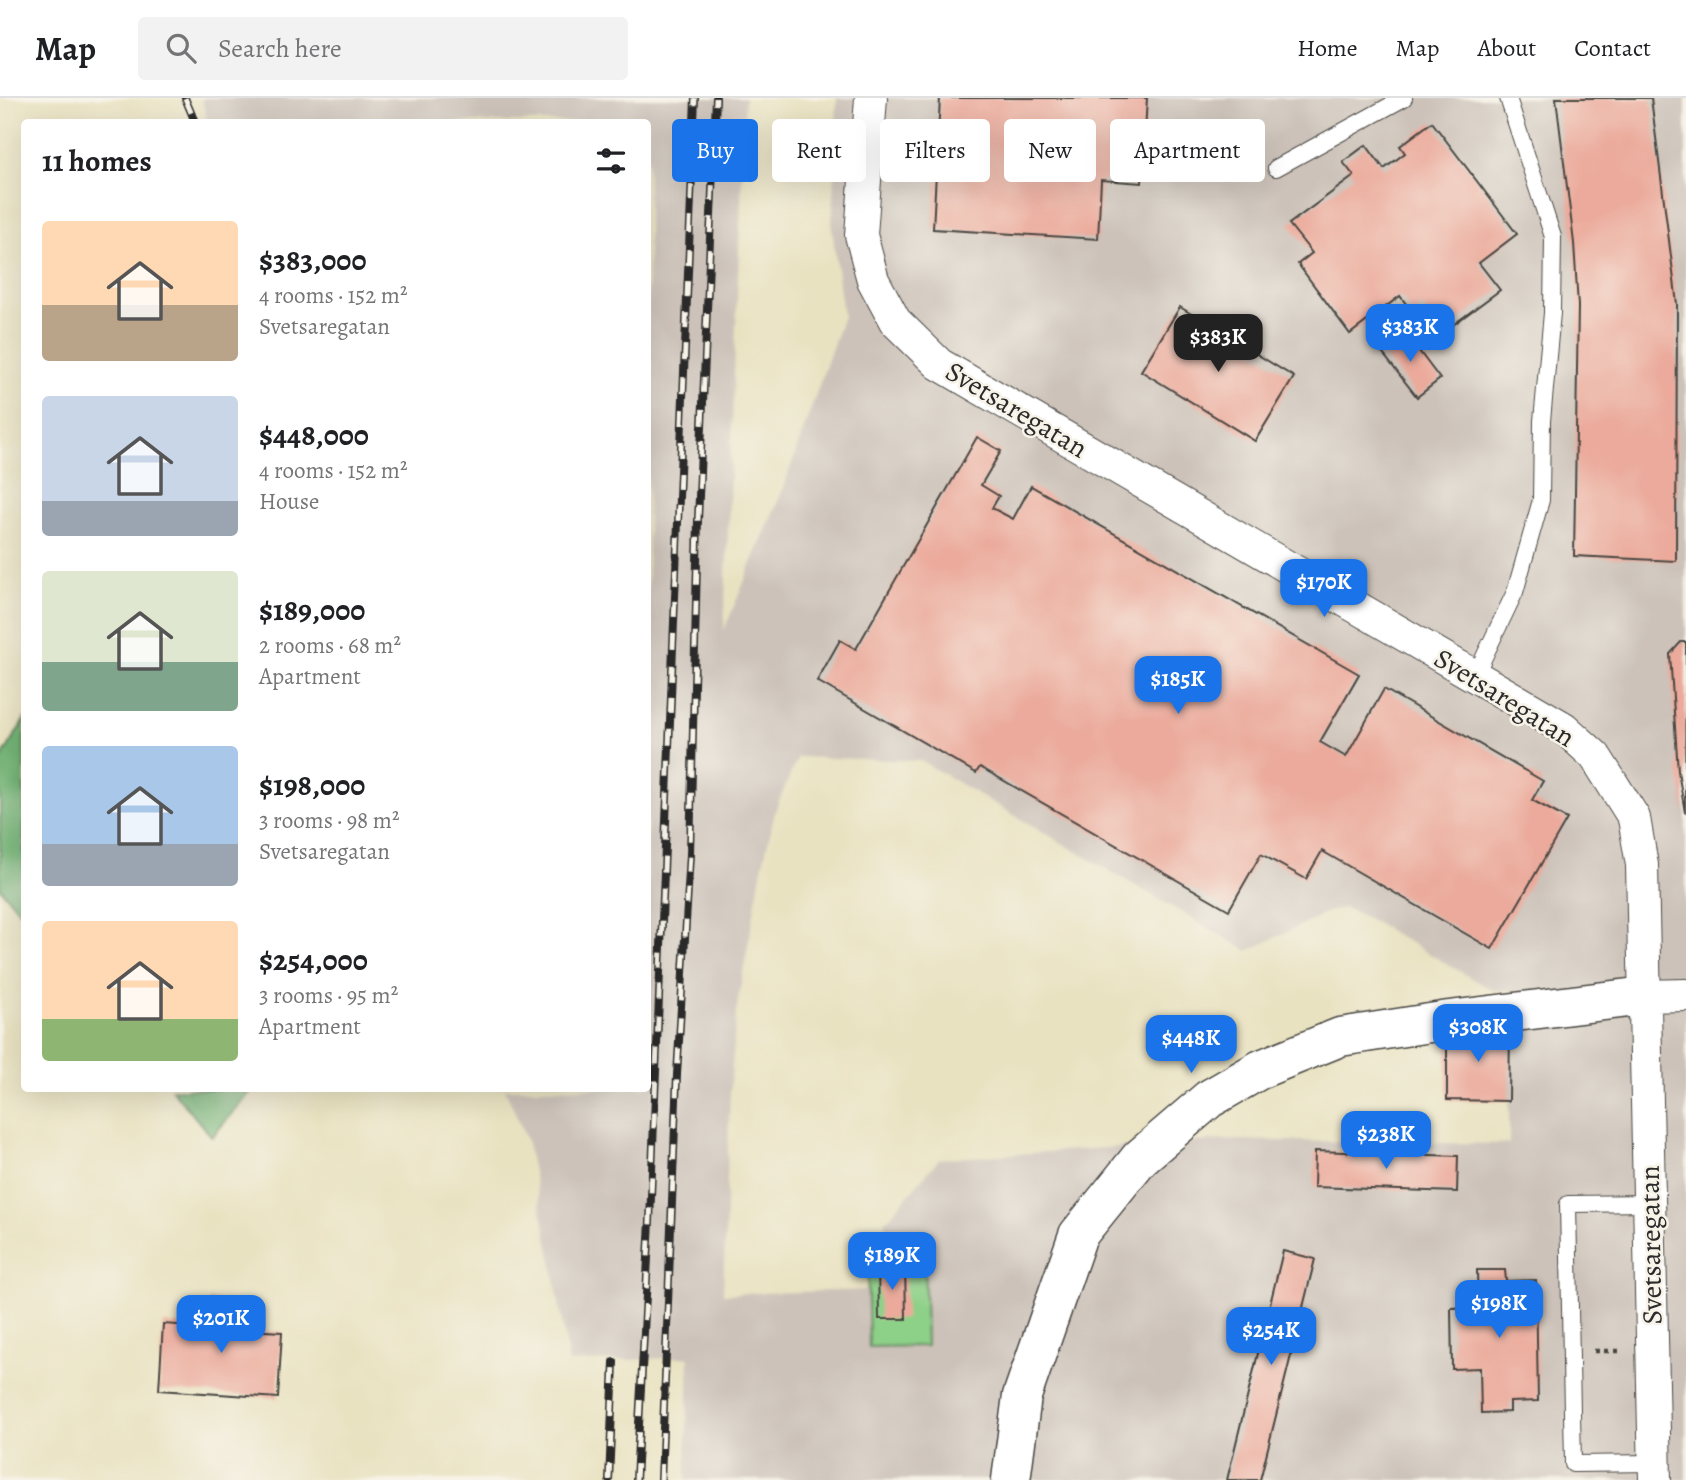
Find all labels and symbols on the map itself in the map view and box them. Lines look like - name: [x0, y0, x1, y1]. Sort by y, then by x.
- pin: $383K: [1361, 304, 1459, 364]
- pin: $383K: [1169, 314, 1267, 374]
- street label: Svetsaregatan: [938, 353, 1095, 467]
- pin: $170K: [1275, 560, 1373, 619]
- street label: Svetsaregatan: [1427, 639, 1582, 756]
- pin: $185K: [1129, 656, 1227, 716]
- pin: $308K: [1429, 1004, 1527, 1064]
- pin: $448K: [1142, 1016, 1240, 1075]
- pin: $238K: [1337, 1112, 1435, 1171]
- street label: Svetsaregatan: [1631, 1165, 1671, 1325]
- pin: $189K: [843, 1232, 941, 1292]
- pin: $198K: [1450, 1280, 1548, 1340]
- pin: $201K: [172, 1296, 270, 1355]
- pin: $254K: [1222, 1308, 1320, 1367]

